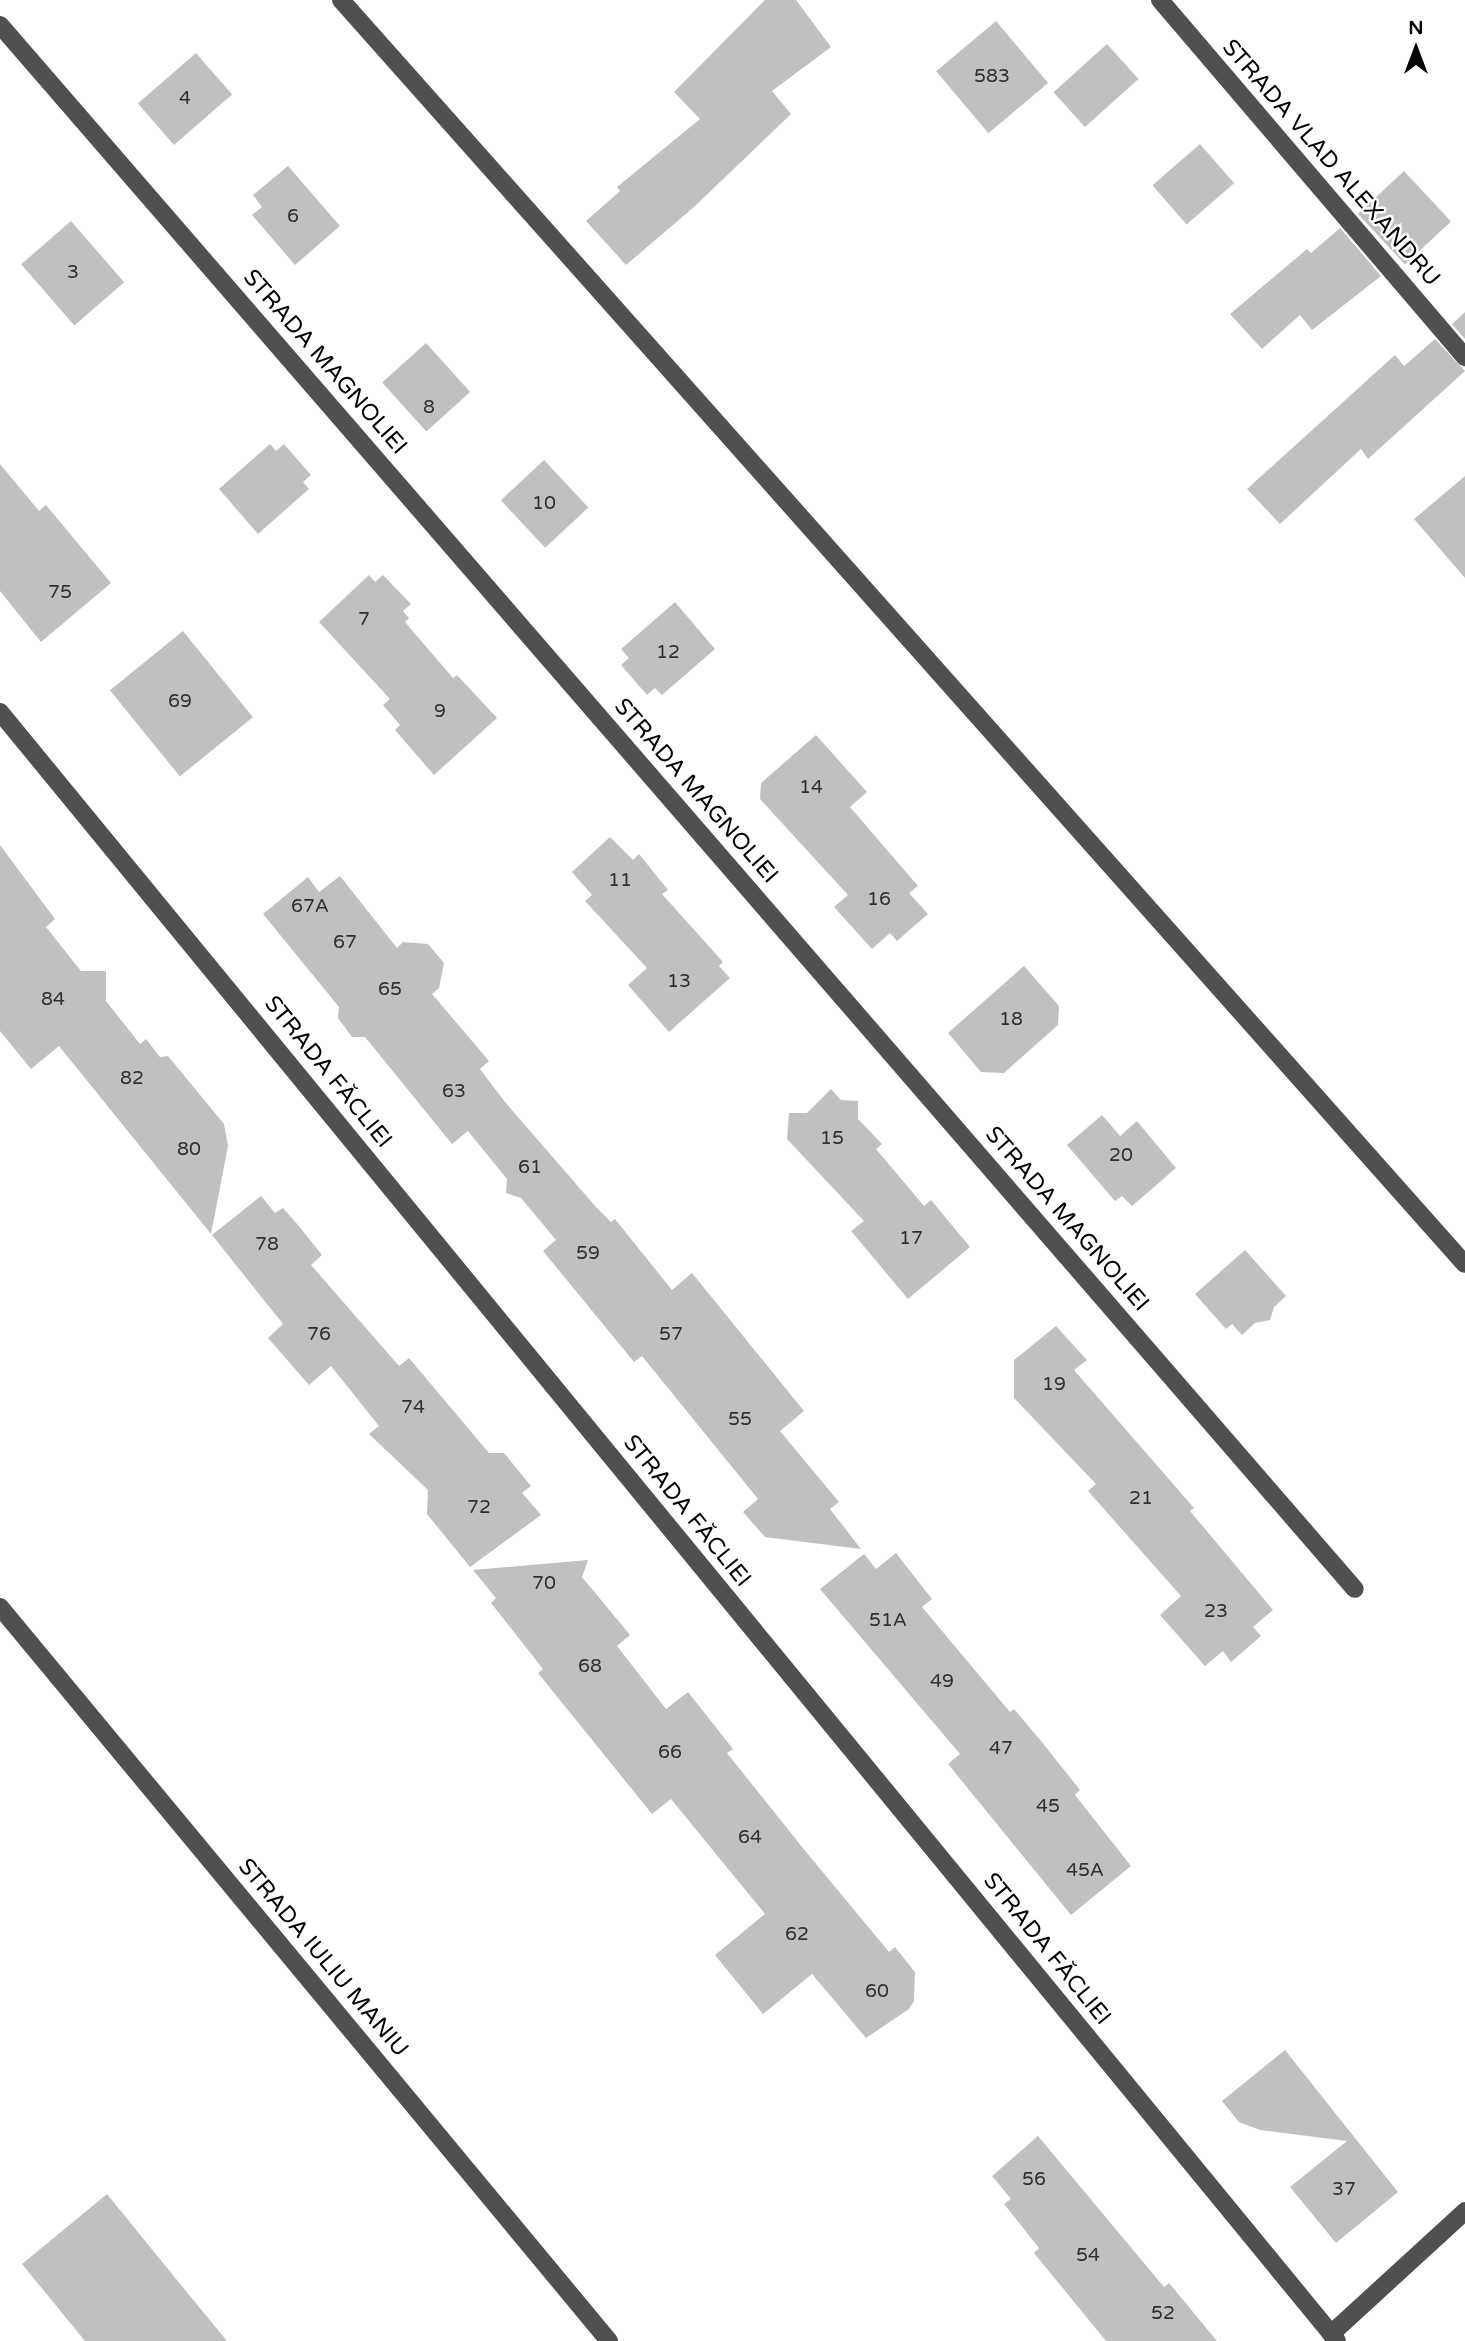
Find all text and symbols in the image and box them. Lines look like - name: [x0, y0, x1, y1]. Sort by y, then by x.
- north arrow: [1381, 14, 1451, 84]
- text: N: [1408, 17, 1424, 39]
- street label: STRADA VLAD ALEXANDRU: [1216, 34, 1446, 292]
- house number: 583: [974, 66, 1010, 88]
- house number: 4: [179, 88, 191, 110]
- house number: 6: [287, 206, 299, 228]
- house number: 3: [67, 262, 79, 284]
- street label: STRADA MAGNOLIEI: [237, 264, 413, 460]
- house number: 8: [423, 397, 435, 419]
- house number: 10: [532, 493, 556, 515]
- house number: 75: [48, 582, 72, 604]
- house number: 7: [358, 609, 370, 631]
- house number: 12: [656, 642, 680, 664]
- house number: 69: [168, 691, 192, 713]
- street label: STRADA MAGNOLIEI: [608, 693, 784, 889]
- house number: 9: [434, 701, 446, 723]
- house number: 14: [799, 777, 823, 799]
- house number: 11: [608, 870, 632, 892]
- house number: 16: [867, 889, 891, 911]
- house number: 67A: [291, 896, 329, 918]
- house number: 67: [333, 932, 357, 954]
- house number: 13: [667, 971, 691, 993]
- house number: 65: [378, 979, 402, 1001]
- house number: 84: [41, 989, 65, 1011]
- street label: STRADA FĂCLIEI: [258, 990, 398, 1154]
- house number: 18: [999, 1009, 1023, 1031]
- house number: 82: [120, 1068, 144, 1090]
- house number: 63: [442, 1081, 466, 1103]
- street label: STRADA MAGNOLIEI: [979, 1121, 1155, 1317]
- house number: 15: [820, 1128, 844, 1150]
- house number: 80: [177, 1139, 201, 1161]
- house number: 20: [1109, 1145, 1133, 1167]
- house number: 61: [518, 1157, 542, 1179]
- house number: 17: [899, 1228, 923, 1250]
- house number: 78: [255, 1234, 279, 1256]
- house number: 59: [576, 1243, 600, 1265]
- house number: 76: [307, 1324, 331, 1346]
- house number: 57: [659, 1324, 683, 1346]
- house number: 19: [1042, 1374, 1066, 1396]
- house number: 74: [401, 1397, 425, 1419]
- house number: 55: [728, 1409, 752, 1431]
- street label: STRADA FĂCLIEI: [617, 1429, 757, 1593]
- house number: 21: [1129, 1488, 1153, 1510]
- house number: 72: [467, 1497, 491, 1519]
- house number: 70: [532, 1573, 556, 1595]
- house number: 23: [1204, 1601, 1228, 1623]
- house number: 51A: [869, 1610, 907, 1632]
- house number: 68: [578, 1656, 602, 1678]
- house number: 49: [930, 1671, 954, 1693]
- house number: 47: [989, 1738, 1013, 1760]
- house number: 66: [658, 1742, 682, 1764]
- house number: 45: [1036, 1796, 1060, 1818]
- house number: 64: [738, 1827, 762, 1849]
- street label: STRADA IULIU MANIU: [232, 1853, 414, 2063]
- house number: 45A: [1066, 1860, 1104, 1882]
- street label: STRADA FĂCLIEI: [977, 1867, 1117, 2031]
- house number: 62: [785, 1924, 809, 1946]
- house number: 60: [865, 1981, 889, 2003]
- house number: 56: [1022, 2169, 1046, 2191]
- house number: 37: [1332, 2179, 1356, 2201]
- house number: 54: [1076, 2245, 1100, 2267]
- house number: 52: [1151, 2303, 1175, 2325]

